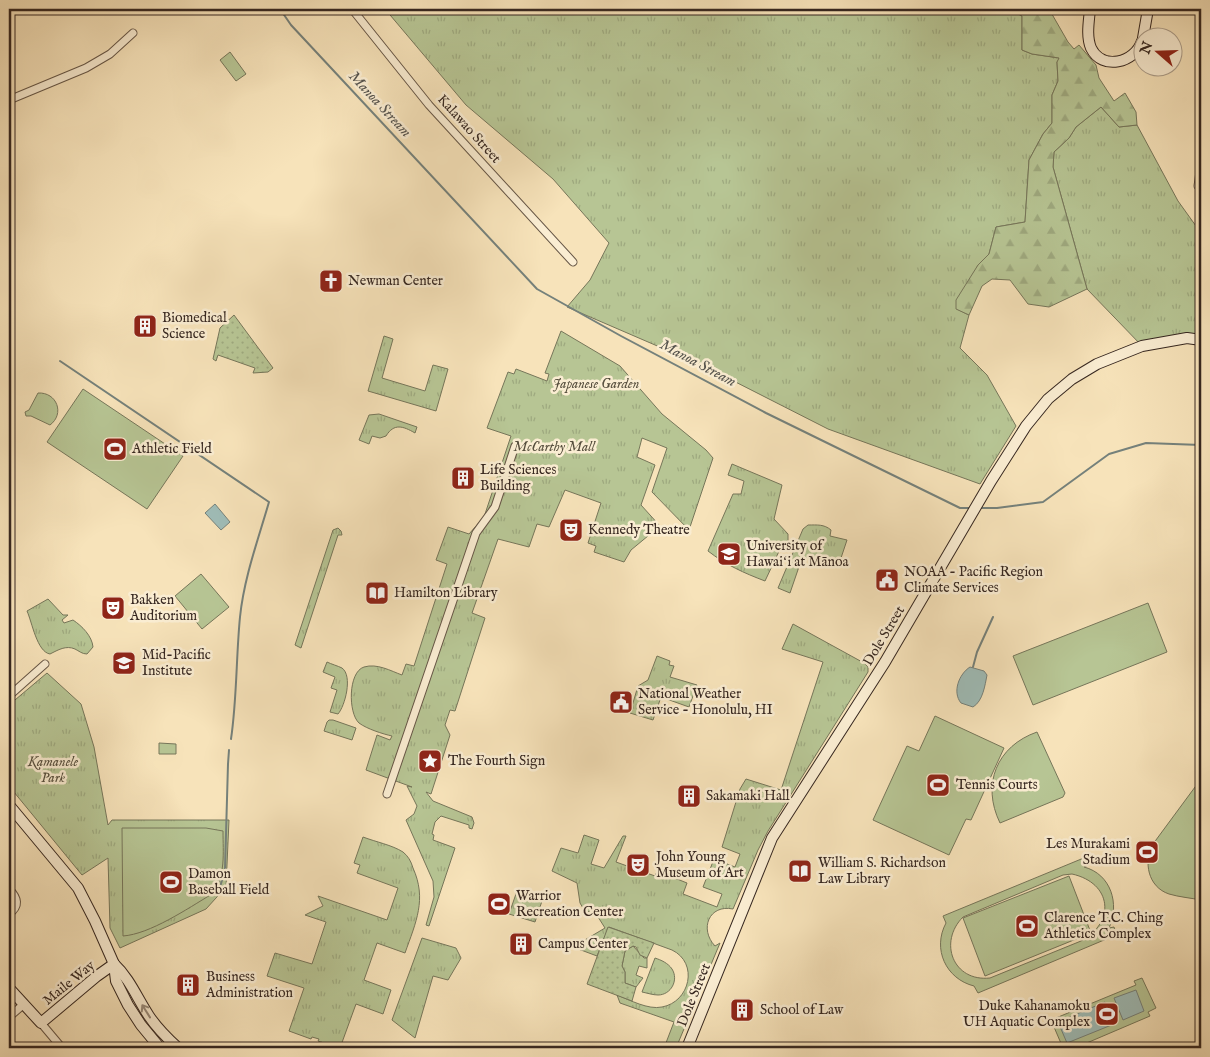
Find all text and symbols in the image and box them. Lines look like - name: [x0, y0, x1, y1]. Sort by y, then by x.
- north arrow: [1132, 28, 1182, 78]
- text: N: [1136, 39, 1157, 58]
- water label: Manoa Stream: [344, 67, 416, 141]
- street label: Kalawao Street: [433, 91, 505, 167]
- church icon: Newman Center: [318, 268, 344, 294]
- place label: Newman Center: [348, 272, 443, 290]
- place label: Biomedical Science: [162, 309, 227, 343]
- building icon: Biomedical Science: [132, 313, 158, 339]
- water label: Manoa Stream: [657, 335, 739, 391]
- park label: Japanese Garden: [553, 375, 639, 393]
- sports icon: Athletic Field: [102, 436, 128, 462]
- park label: McCarthy Mall: [513, 438, 597, 456]
- place label: Athletic Field: [131, 440, 212, 458]
- place label: Life Sciences Building: [480, 461, 556, 495]
- building icon: Life Sciences Building: [450, 465, 476, 491]
- theatre icon: Kennedy Theatre: [558, 517, 584, 543]
- place label: Kennedy Theatre: [588, 521, 690, 539]
- place label: University of Hawaiʻi at Mānoa: [746, 537, 849, 571]
- school or university icon: University of Hawaiʻi at Mānoa: [716, 541, 742, 567]
- place label: NOAA - Pacific Region Climate Services: [904, 563, 1044, 597]
- public building icon: NOAA - Pacific Region Climate Services: [874, 567, 900, 593]
- library icon: Hamilton Library: [364, 580, 390, 606]
- place label: Hamilton Library: [394, 584, 498, 602]
- place label: Bakken Auditorium: [129, 591, 197, 625]
- theatre icon: Bakken Auditorium: [100, 595, 126, 621]
- street label: Dole Street: [859, 603, 909, 669]
- place label: Mid-Pacific Institute: [142, 646, 211, 680]
- school or university icon: Mid-Pacific Institute: [111, 650, 137, 676]
- place label: National Weather Service - Honolulu, HI: [638, 685, 773, 719]
- public building icon: National Weather Service - Honolulu, HI: [608, 689, 634, 715]
- place icon: The Fourth Sign: [417, 748, 443, 774]
- place label: The Fourth Sign: [448, 752, 546, 770]
- park label: Kamanele Park: [27, 753, 79, 787]
- sports icon: Tennis Courts: [925, 772, 951, 798]
- place label: Tennis Courts: [956, 776, 1038, 794]
- building icon: Sakamaki Hall: [676, 783, 702, 809]
- place label: Sakamaki Hall: [706, 787, 790, 805]
- place label: Les Murakami Stadium: [1046, 835, 1130, 869]
- sports icon: Les Murakami Stadium: [1134, 839, 1160, 865]
- place label: John Young Museum of Art: [654, 848, 744, 882]
- theatre icon: John Young Museum of Art: [625, 852, 651, 878]
- place label: William S. Richardson Law Library: [818, 854, 946, 888]
- library icon: William S. Richardson Law Library: [787, 858, 813, 884]
- place label: Damon Baseball Field: [188, 865, 270, 899]
- sports icon: Damon Baseball Field: [158, 869, 184, 895]
- place label: Warrior Recreation Center: [516, 887, 623, 921]
- sports icon: Warrior Recreation Center: [486, 891, 512, 917]
- place label: Clarence T.C. Ching Athletics Complex: [1043, 909, 1163, 943]
- sports icon: Clarence T.C. Ching Athletics Complex: [1014, 913, 1040, 939]
- building icon: Campus Center: [508, 931, 534, 957]
- place label: Campus Center: [538, 935, 628, 953]
- street label: Maile Way: [39, 957, 99, 1009]
- street label: Dole Street: [673, 961, 715, 1029]
- place label: Business Administration: [205, 968, 294, 1002]
- building icon: Business Administration: [175, 972, 201, 998]
- building icon: School of Law: [729, 997, 755, 1023]
- place label: Duke Kahanamoku UH Aquatic Complex: [963, 997, 1090, 1031]
- place label: School of Law: [760, 1001, 844, 1019]
- sports icon: Duke Kahanamoku UH Aquatic Complex: [1094, 1001, 1120, 1027]
- one-way arrow: [141, 1005, 151, 1019]

